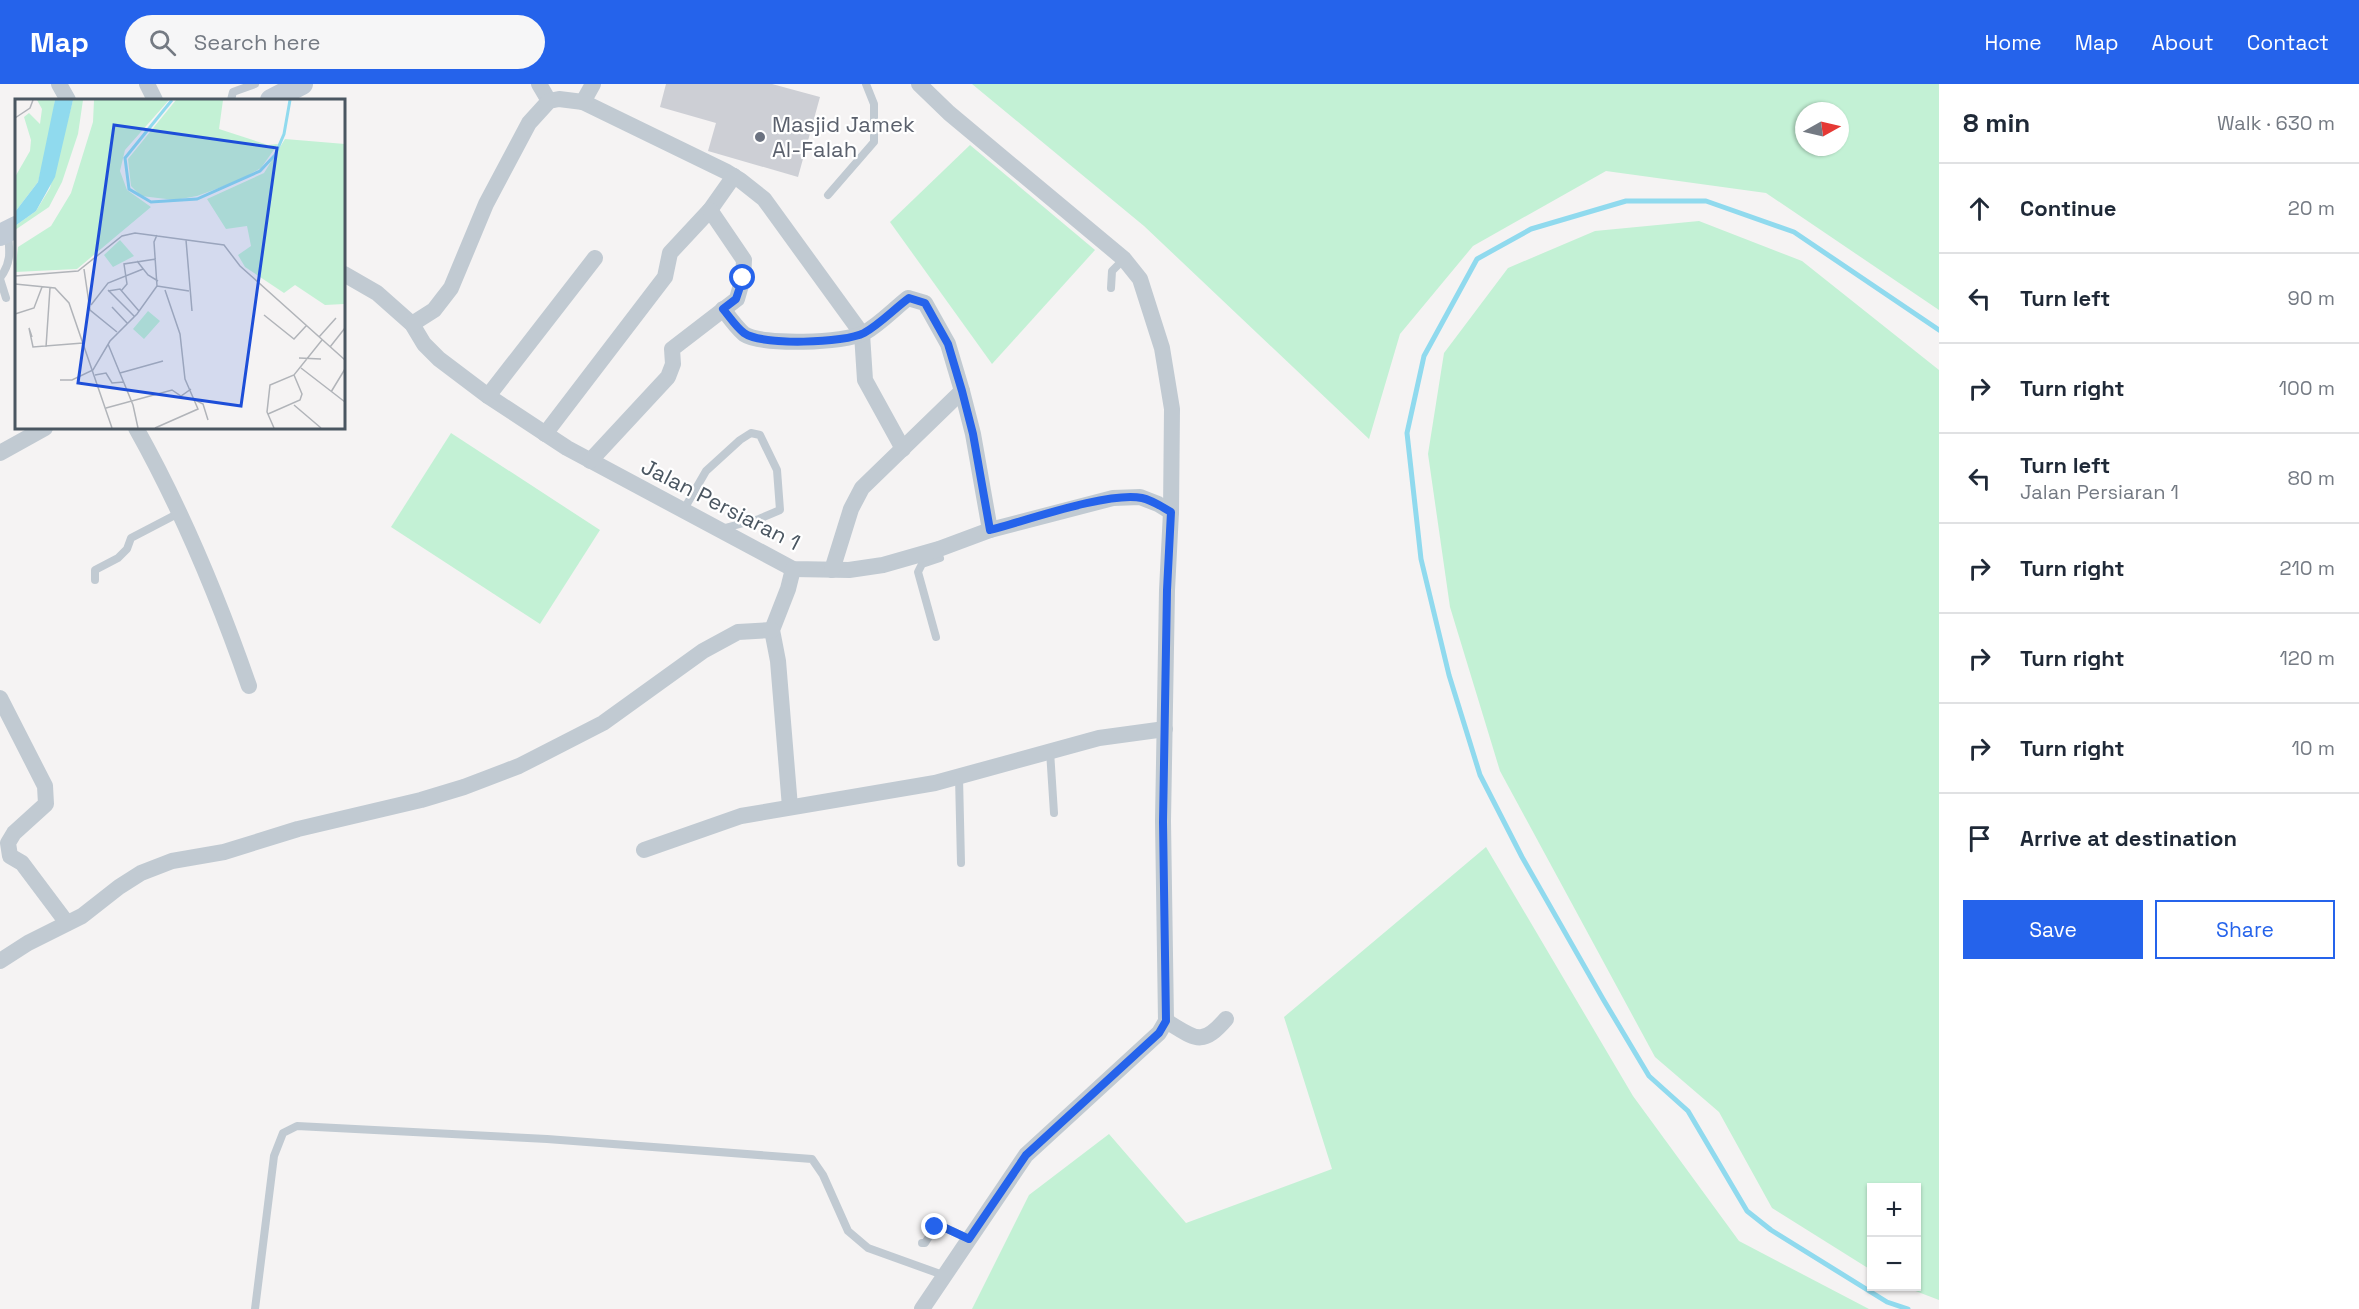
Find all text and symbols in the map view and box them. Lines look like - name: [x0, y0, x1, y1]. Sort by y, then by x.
- search box: [125, 15, 545, 69]
- text: Map: [30, 24, 89, 60]
- icon: search: [146, 26, 179, 59]
- text: Search here: [194, 28, 321, 56]
- text: Home: [1984, 29, 2042, 56]
- text: Map: [2075, 29, 2119, 56]
- text: About: [2152, 29, 2214, 56]
- text: Contact: [2247, 29, 2329, 56]
- inset map: [15, 99, 345, 429]
- north arrow: [1795, 102, 1849, 156]
- text: 8 min: [1963, 106, 2030, 140]
- place label: Masjid Jamek Al-Falah: [772, 110, 915, 163]
- text: Walk · 630 m: [2217, 110, 2335, 136]
- marker: Masjid Jamek Al-Falah: [753, 130, 767, 144]
- icon: ahead: [1963, 192, 1996, 225]
- text: Continue: [2020, 194, 2116, 222]
- text: 20 m: [2288, 195, 2335, 221]
- route start: [729, 264, 755, 290]
- icon: left: [1963, 282, 1996, 315]
- text: Turn left: [2020, 284, 2110, 312]
- text: 90 m: [2288, 285, 2335, 311]
- icon: right: [1963, 372, 1996, 405]
- text: Turn right: [2020, 374, 2125, 402]
- text: 100 m: [2279, 375, 2335, 401]
- text: Turn left: [2020, 451, 2110, 479]
- street label: Jalan Persiaran 1: [637, 452, 805, 556]
- icon: left: [1963, 462, 1996, 495]
- text: 80 m: [2287, 465, 2335, 491]
- text: Jalan Persiaran 1: [2020, 479, 2179, 505]
- icon: right: [1963, 552, 1996, 585]
- text: Turn right: [2020, 554, 2125, 582]
- text: 210 m: [2279, 555, 2335, 581]
- icon: right: [1963, 642, 1996, 675]
- text: Turn right: [2020, 644, 2125, 672]
- text: 120 m: [2279, 645, 2335, 671]
- icon: right: [1963, 732, 1996, 765]
- text: Turn right: [2020, 734, 2125, 762]
- text: 10 m: [2291, 735, 2335, 761]
- icon: arrive: [1963, 822, 1996, 855]
- text: Arrive at destination: [2020, 824, 2237, 852]
- button: Save: [1963, 900, 2143, 959]
- button: Share: [2155, 900, 2335, 959]
- map controls: [1867, 1183, 1921, 1291]
- button: +: [1867, 1183, 1921, 1237]
- route end: [921, 1213, 947, 1239]
- button: −: [1867, 1237, 1921, 1291]

